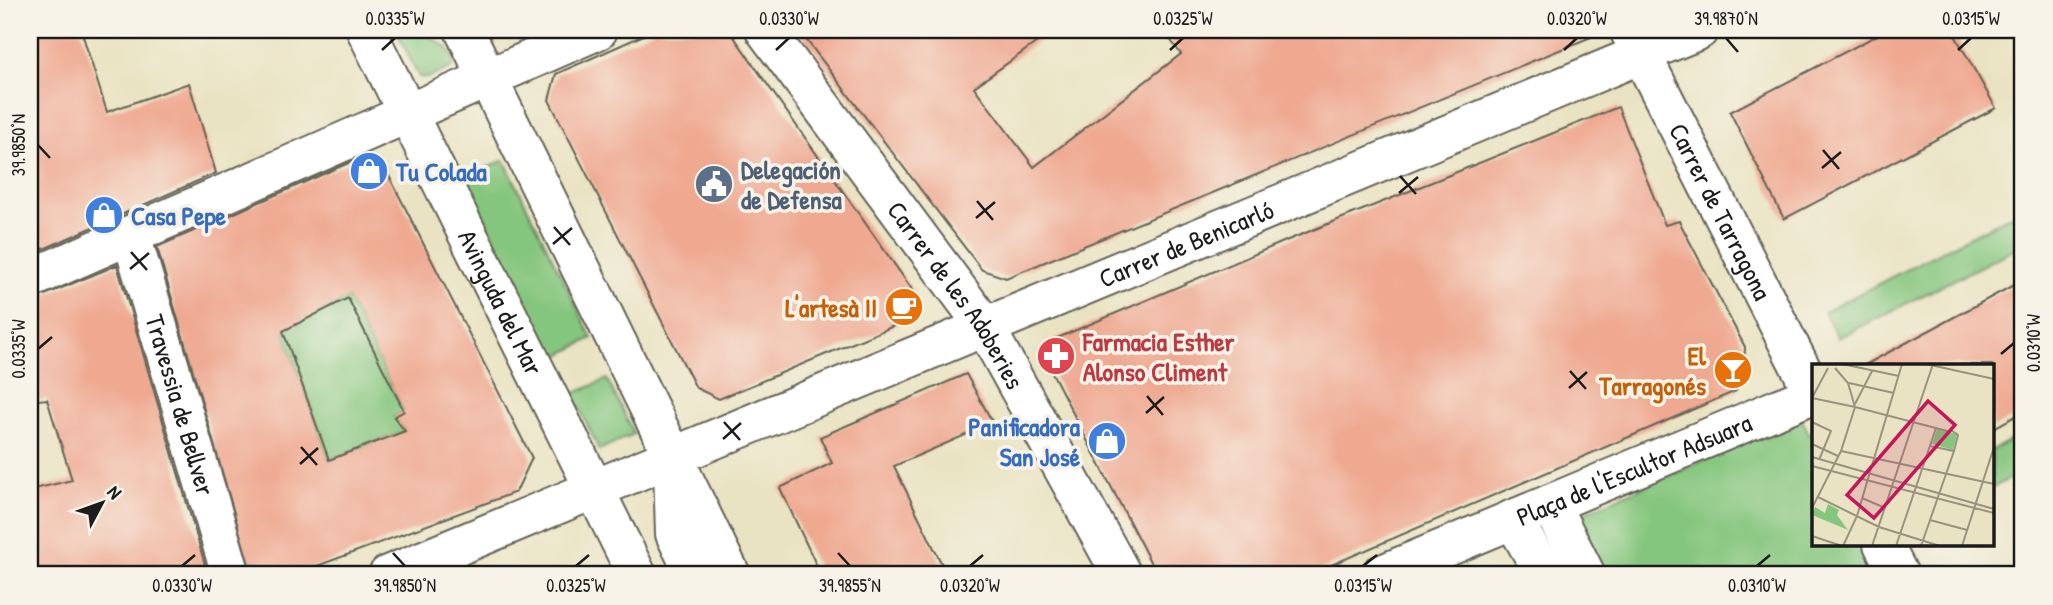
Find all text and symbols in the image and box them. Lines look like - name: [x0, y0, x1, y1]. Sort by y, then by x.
- text: 0.0335°W: [366, 6, 425, 31]
- text: 0.0330°W: [759, 6, 819, 31]
- text: 0.0325°W: [1153, 6, 1213, 31]
- text: 0.0320°W: [1547, 6, 1607, 31]
- text: 39.9870°N: [1694, 6, 1758, 31]
- text: 0.0315°W: [1942, 6, 2000, 31]
- text: 39.9850°N: [6, 114, 31, 176]
- street label: Carrer de Tarragona: [1662, 117, 1781, 306]
- shop icon: Tu Colada: [348, 150, 390, 192]
- place label: Delegación de Defensa: [741, 152, 843, 217]
- place label: Tu Colada: [395, 154, 488, 189]
- public building icon: Delegación de Defensa: [693, 163, 735, 205]
- street label: Carrer de Benicarló: [1093, 191, 1278, 295]
- street label: Carrer de les Adoberies: [880, 193, 1033, 395]
- shop icon: Casa Pepe: [83, 194, 125, 236]
- place label: Casa Pepe: [131, 198, 227, 234]
- street label: Avinguda del Mar: [450, 224, 552, 381]
- cafe icon: L'artesà II: [883, 286, 925, 328]
- place label: L'artesà II: [785, 290, 877, 325]
- street label: Travessia de Bellver: [138, 310, 224, 500]
- text: 0.0310°W: [2021, 314, 2046, 372]
- text: 0.0335°W: [6, 320, 31, 379]
- place label: Farmacia Esther Alonso Climent: [1082, 324, 1236, 389]
- pharmacy icon: Farmacia Esther Alonso Climent: [1035, 335, 1077, 377]
- place label: El Tarragonés: [1598, 338, 1707, 404]
- bar icon: El Tarragonés: [1712, 349, 1754, 391]
- inset map: [1812, 364, 1994, 546]
- street label: Plaça de l'Escultor Adsuara: [1511, 404, 1757, 534]
- place label: Panificadora San José: [968, 409, 1081, 474]
- shop icon: Panificadora San José: [1086, 420, 1128, 462]
- north arrow: [66, 468, 136, 538]
- text: N: [102, 480, 128, 504]
- text: 0.0330°W: [152, 573, 212, 598]
- text: 39.9850°N: [374, 573, 436, 598]
- text: 0.0325°W: [546, 573, 606, 598]
- text: 39.9855°N: [819, 573, 881, 598]
- text: 0.0320°W: [940, 573, 1000, 598]
- text: 0.0315°W: [1334, 573, 1392, 598]
- text: 0.0310°W: [1728, 573, 1786, 598]

